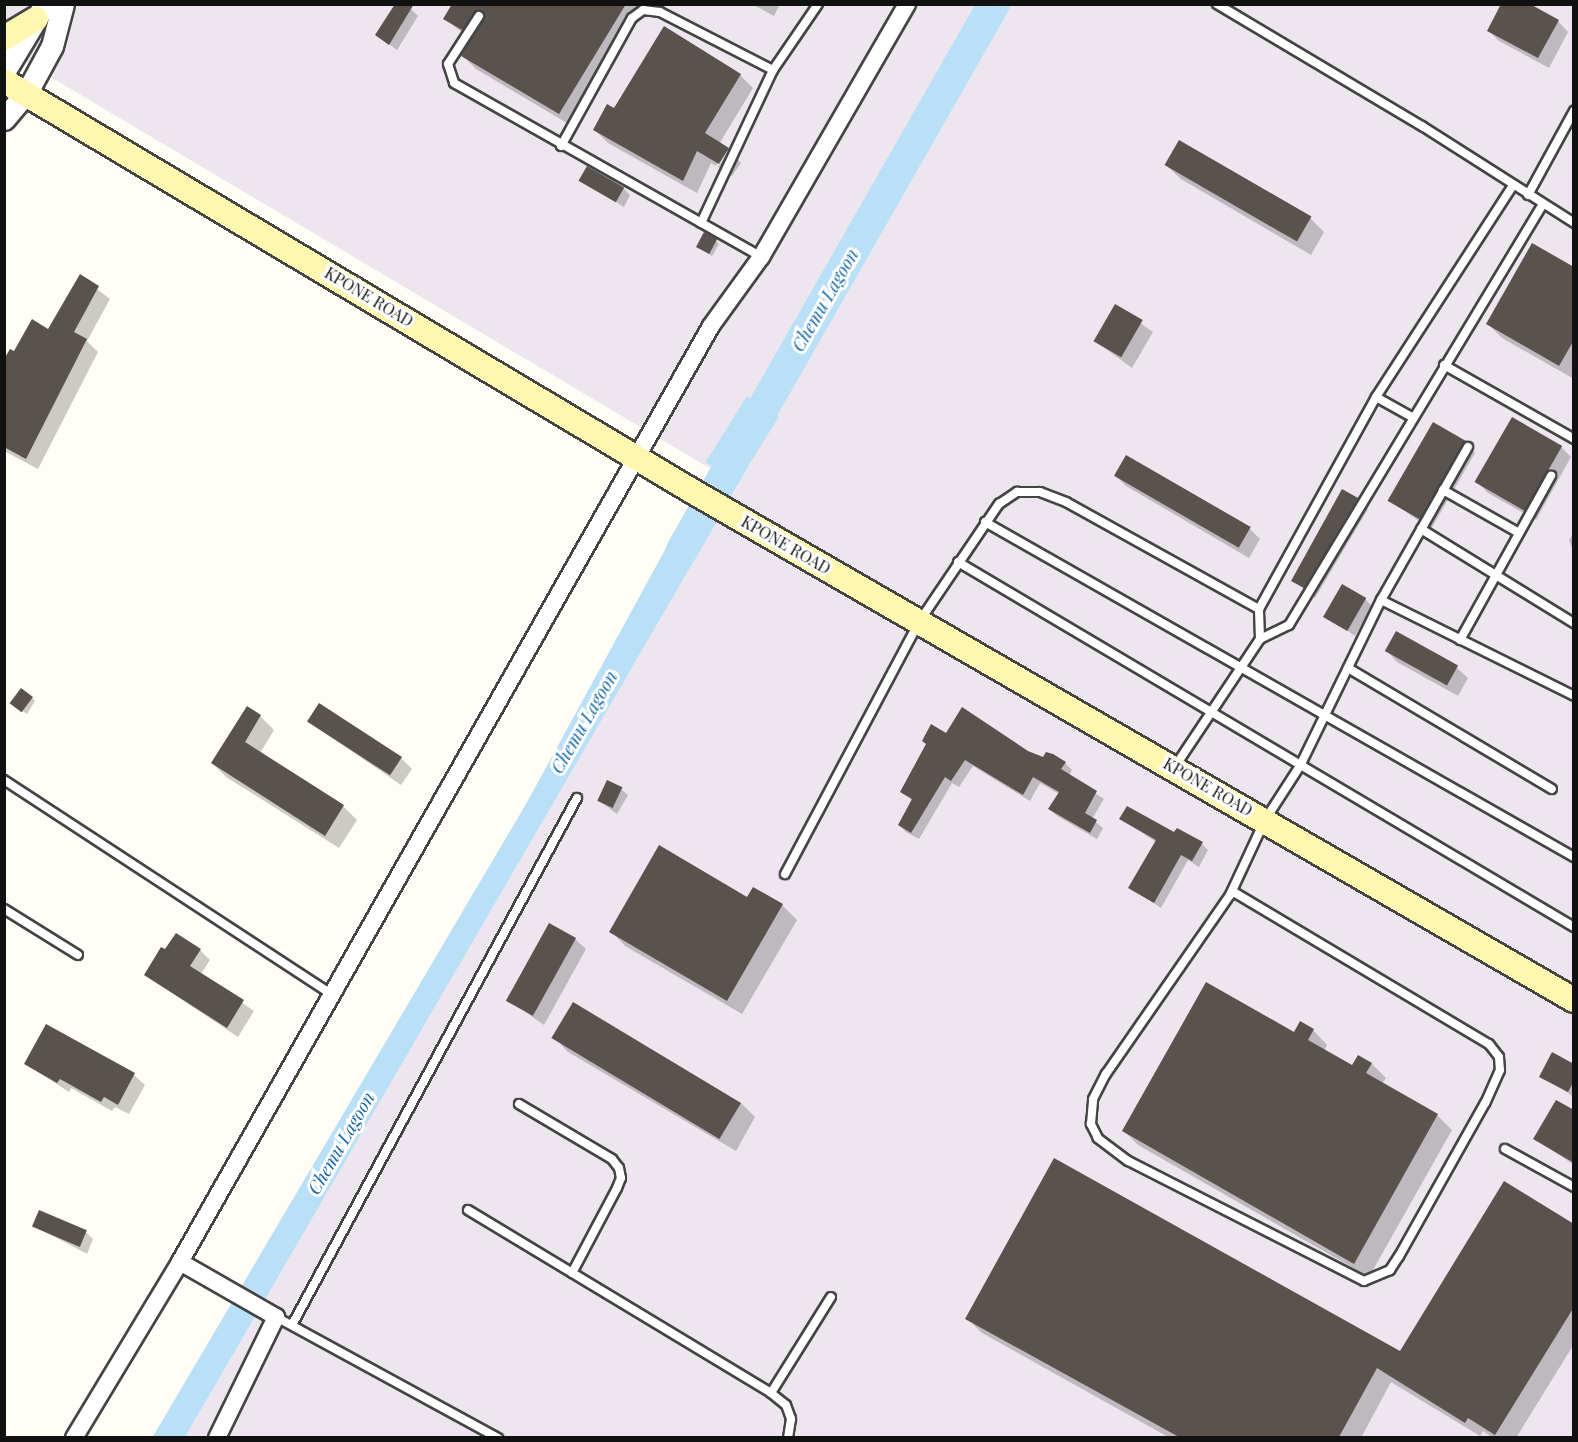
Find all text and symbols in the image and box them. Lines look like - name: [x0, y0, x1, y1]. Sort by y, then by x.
- water label: Chemu Lagoon: [787, 245, 863, 355]
- street label: KPONE ROAD: [321, 263, 417, 331]
- street label: KPONE ROAD: [738, 512, 834, 578]
- water label: Chemu Lagoon: [546, 667, 622, 777]
- street label: KPONE ROAD: [1160, 754, 1256, 820]
- water label: Chemu Lagoon: [303, 1088, 379, 1198]

